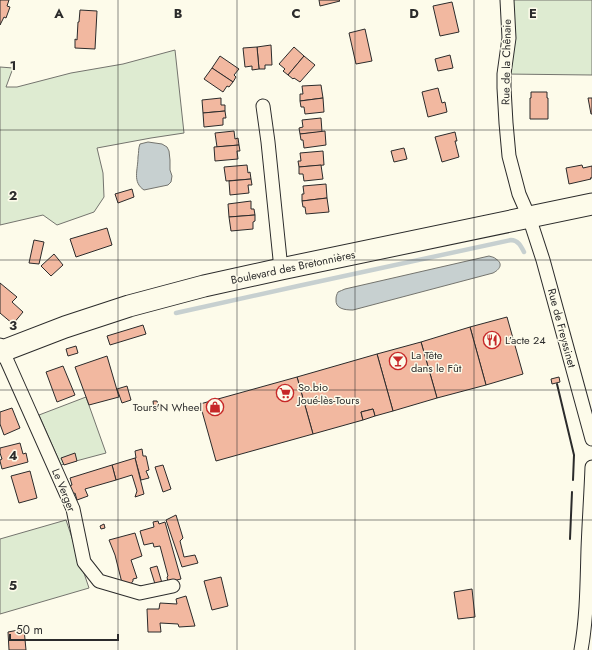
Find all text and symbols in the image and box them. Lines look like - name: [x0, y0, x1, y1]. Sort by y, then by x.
- text: A: [53, 4, 64, 23]
- text: B: [174, 4, 183, 23]
- text: C: [291, 4, 301, 23]
- text: D: [409, 4, 419, 23]
- text: E: [529, 4, 537, 23]
- street label: Rue de la Chênaie: [497, 19, 515, 105]
- text: 1: [10, 56, 16, 75]
- text: 2: [9, 186, 17, 205]
- street label: Boulevard des Bretonnières: [229, 246, 357, 288]
- street label: Rue de Freyssinet: [544, 287, 580, 370]
- text: 3: [9, 316, 17, 335]
- restaurant icon: L’acte 24: [482, 330, 502, 350]
- place label: L’acte 24: [505, 332, 546, 348]
- place label: La Tête dans le Fût: [411, 347, 462, 376]
- bar icon: La Tête dans le Fût: [388, 351, 408, 371]
- place label: So.bio Joué-lès-Tours: [296, 379, 360, 408]
- supermarket icon: So.bio Joué-lès-Tours: [275, 383, 295, 403]
- shop icon: Tours'N Wheel: [205, 397, 225, 417]
- place label: Tours'N Wheel: [133, 399, 202, 415]
- text: 4: [8, 446, 18, 465]
- street label: Le Verger: [48, 466, 80, 514]
- text: 5: [9, 576, 17, 595]
- scale bar: [10, 616, 118, 642]
- text: 50 m: [16, 621, 43, 639]

